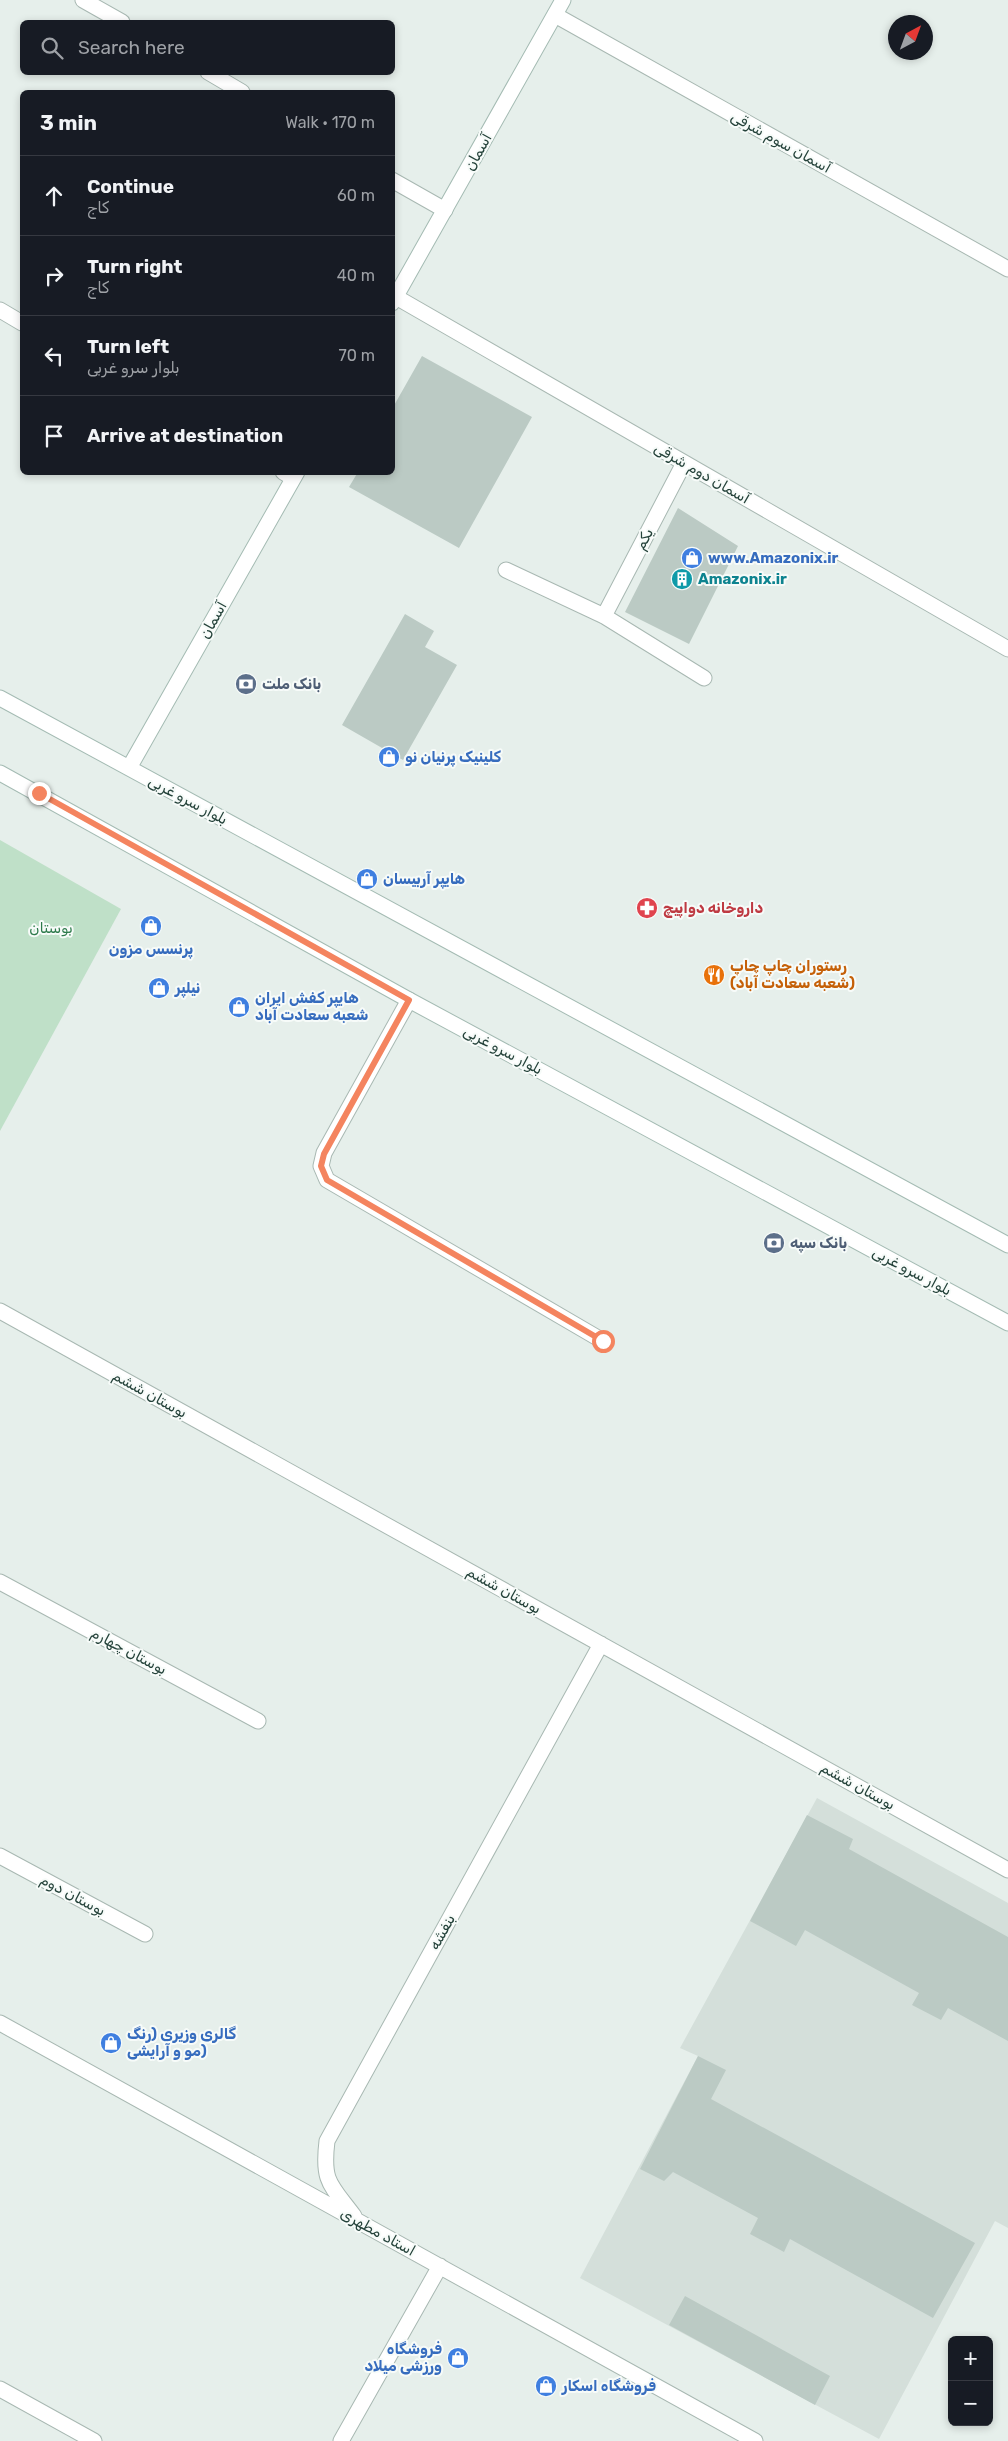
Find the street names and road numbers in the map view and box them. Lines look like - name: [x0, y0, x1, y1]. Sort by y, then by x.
- street label: آسمان سوم شرقی: [727, 107, 835, 178]
- street label: آسمان: [460, 130, 496, 174]
- street label: آسمان دوم شرقی: [650, 438, 754, 509]
- street label: یکم: [631, 525, 658, 553]
- street label: آسمان: [195, 598, 231, 642]
- street label: بلوار سرو غربی: [145, 772, 231, 829]
- street label: بلوار سرو غربی: [460, 1022, 546, 1079]
- street label: بلوار سرو غربی: [869, 1243, 955, 1300]
- street label: بوستان ششم: [109, 1366, 190, 1423]
- street label: بوستان ششم: [463, 1562, 544, 1619]
- street label: بوستان چهارم: [88, 1624, 170, 1679]
- street label: بوستان ششم: [817, 1758, 898, 1815]
- street label: بوستان دوم: [37, 1870, 109, 1921]
- street label: بنفشه: [425, 1911, 459, 1953]
- street label: استاد مطهری: [337, 2204, 419, 2260]

